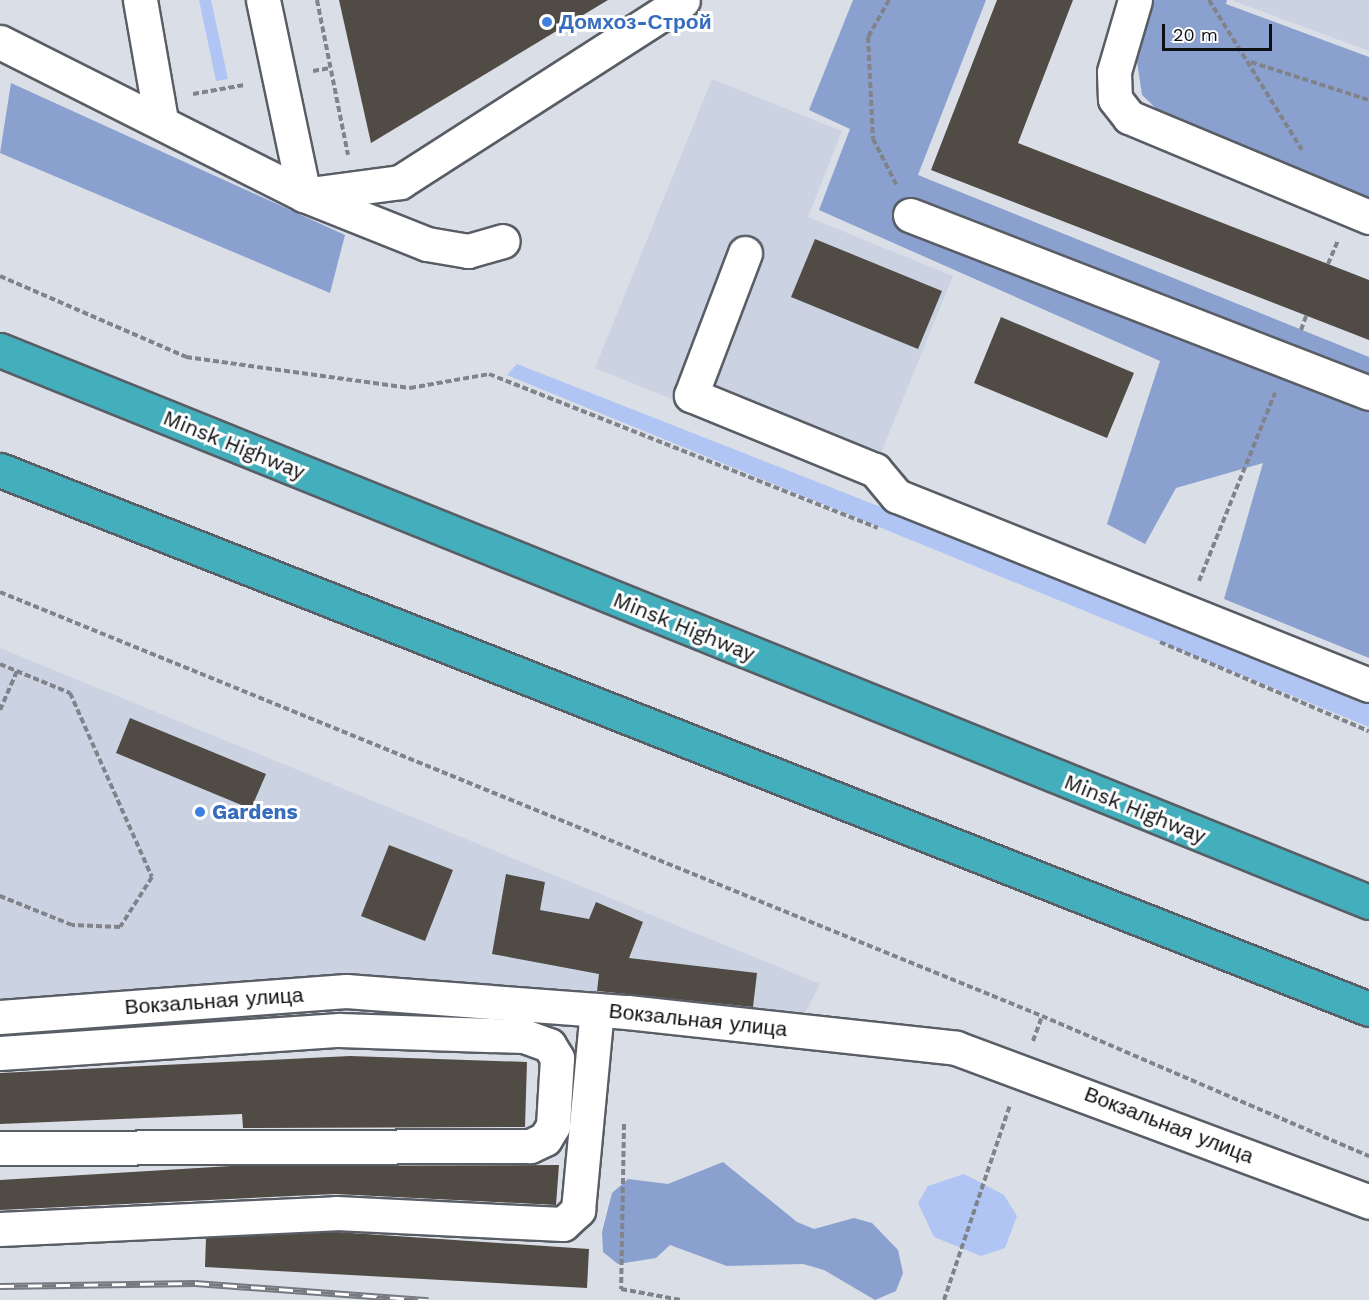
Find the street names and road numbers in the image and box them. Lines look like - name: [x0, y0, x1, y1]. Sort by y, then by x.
- street label: Minsk Highway: [159, 405, 309, 485]
- street label: Minsk Highway: [609, 587, 759, 667]
- street label: Minsk Highway: [1060, 769, 1210, 849]
- street label: Вокзальная улица: [124, 982, 304, 1020]
- street label: Вокзальная улица: [608, 998, 788, 1042]
- street label: Вокзальная улица: [1081, 1081, 1257, 1169]

